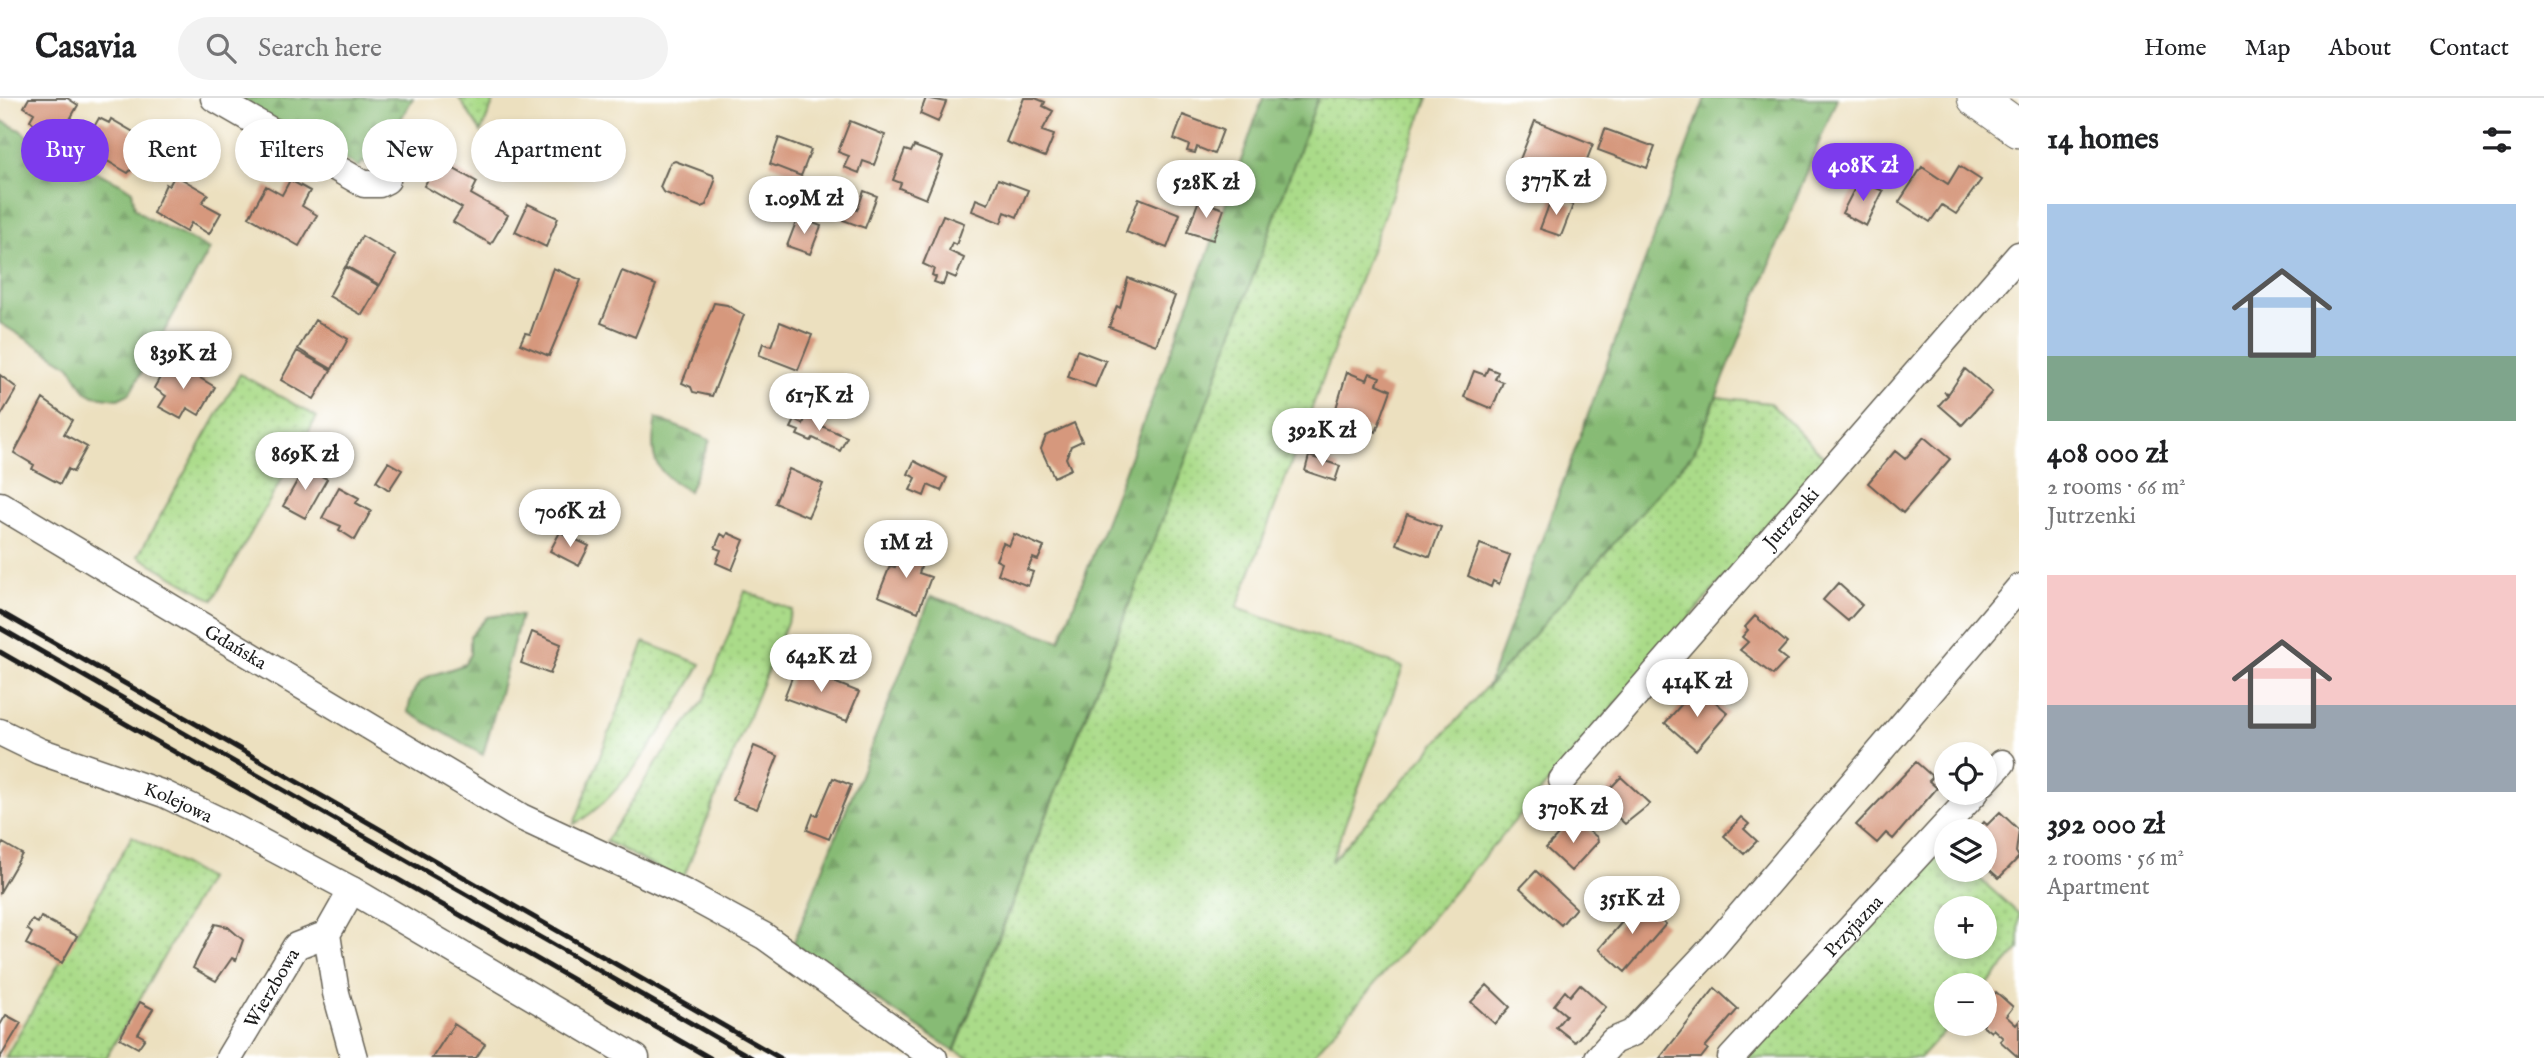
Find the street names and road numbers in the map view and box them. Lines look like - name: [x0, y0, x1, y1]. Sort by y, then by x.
- street label: Jutrzenki: [1757, 483, 1825, 556]
- street label: Gdańska: [199, 620, 271, 676]
- street label: Kolejowa: [140, 778, 217, 830]
- street label: Przyjazna: [1820, 890, 1889, 963]
- street label: Wierzbowa: [240, 944, 306, 1033]

